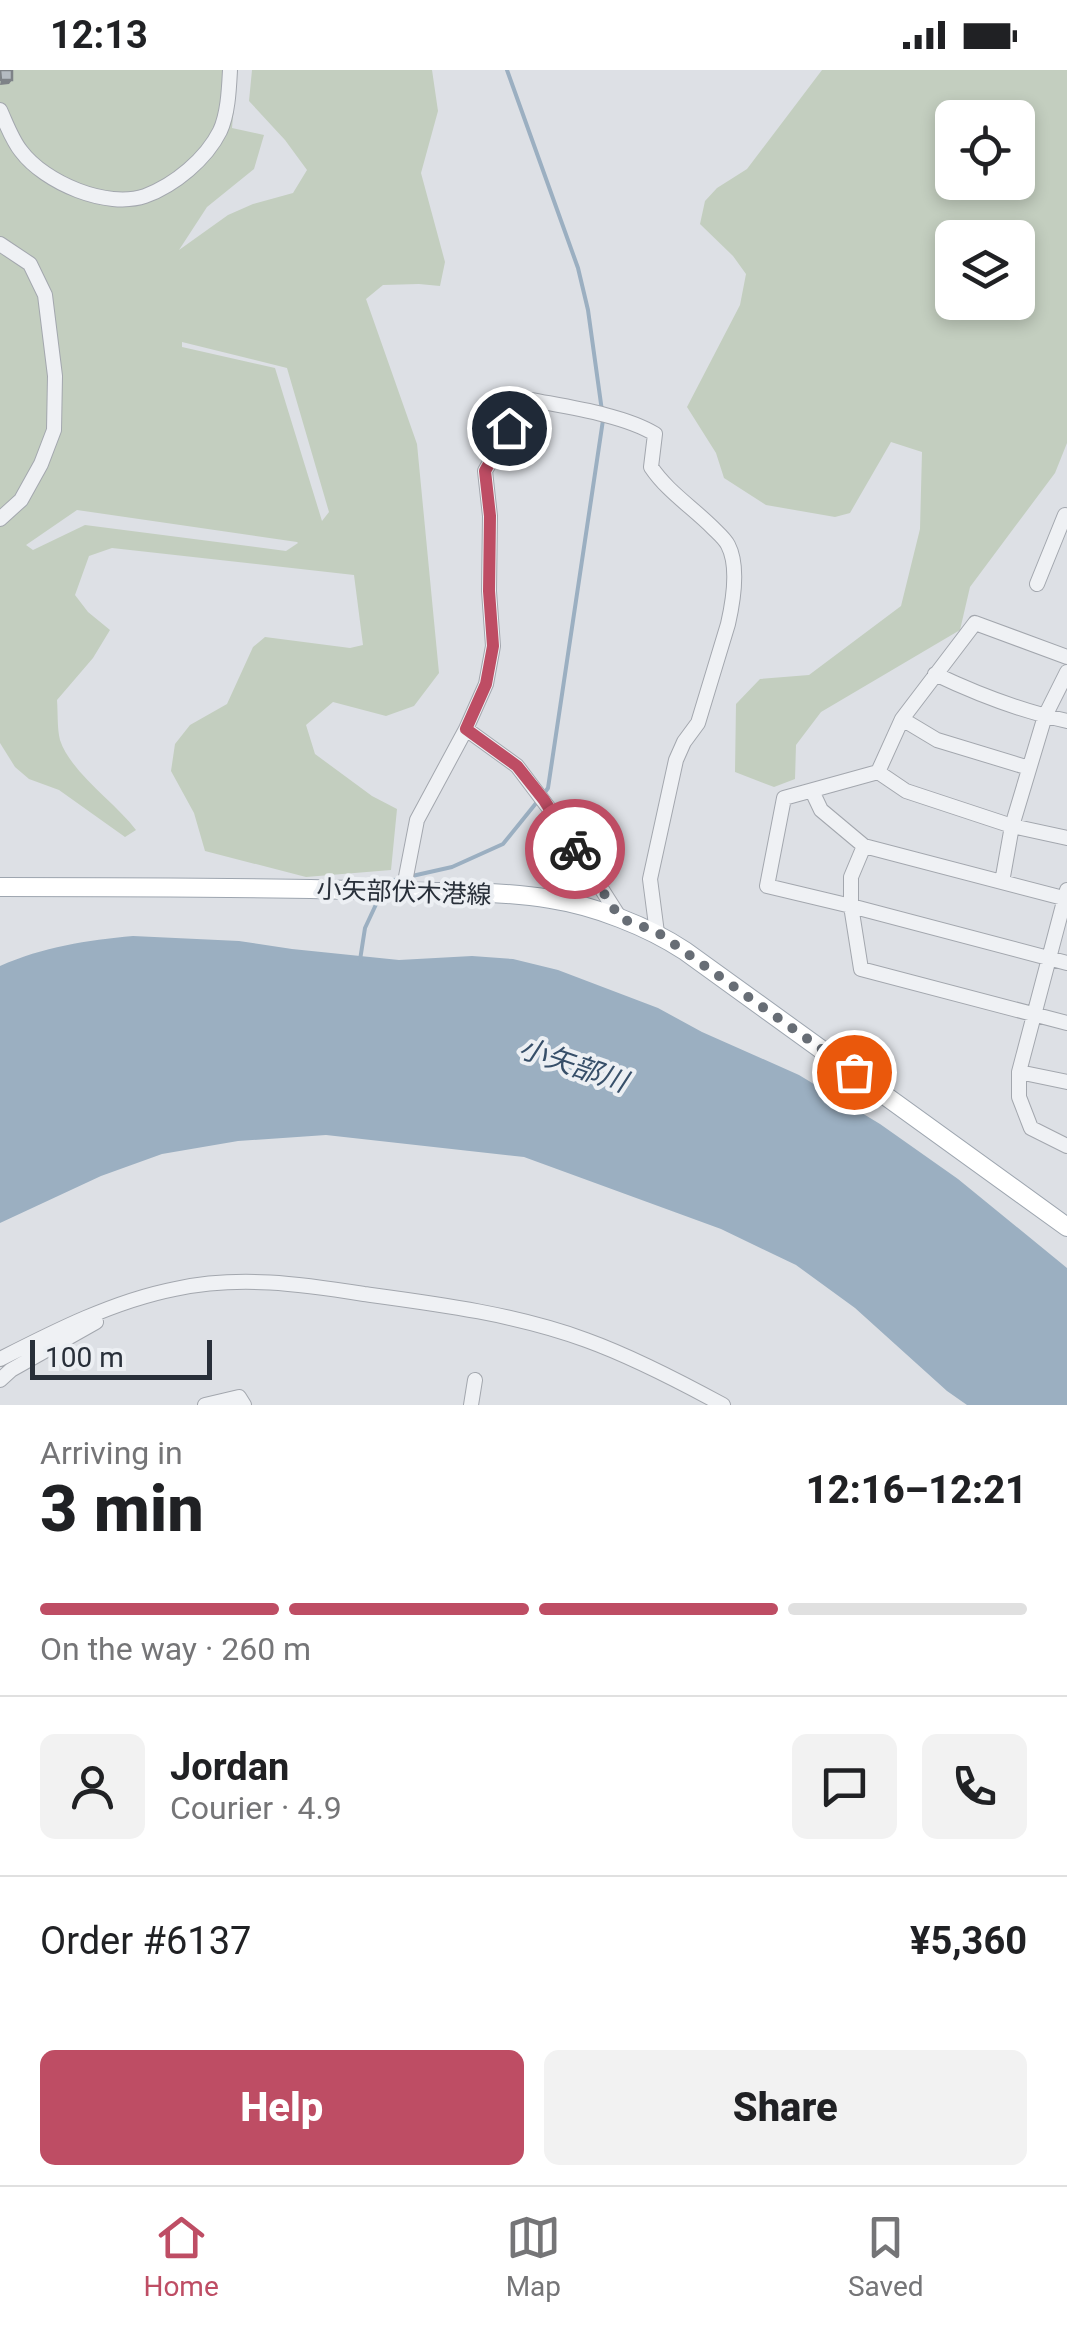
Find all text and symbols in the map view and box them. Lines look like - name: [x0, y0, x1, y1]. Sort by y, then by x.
- text: 12:13: [50, 13, 148, 57]
- map controls: [935, 100, 1035, 320]
- button: locate: [935, 100, 1035, 200]
- button: layers: [935, 220, 1035, 320]
- pin: [467, 386, 552, 471]
- icon: home: [482, 401, 537, 456]
- courier: [525, 799, 625, 899]
- icon: bike: [548, 822, 603, 877]
- street label: 小矢部伏木港線: [316, 874, 492, 910]
- pin: [812, 1030, 897, 1115]
- water label: 小矢部川: [515, 1031, 634, 1100]
- icon: bag: [827, 1045, 882, 1100]
- scale bar: [30, 1335, 212, 1380]
- text: 100 m: [45, 1341, 124, 1374]
- text: Arriving in: [40, 1434, 183, 1472]
- text: 12:16–12:21: [806, 1468, 1027, 1512]
- text: 3 min: [40, 1471, 204, 1547]
- text: On the way · 260 m: [40, 1630, 311, 1668]
- button: person: [40, 1734, 145, 1839]
- button: chat: [792, 1734, 897, 1839]
- button: phone: [922, 1734, 1027, 1839]
- text: Jordan: [170, 1745, 289, 1789]
- text: Courier · 4.9: [170, 1789, 342, 1827]
- text: Order #6137: [40, 1919, 251, 1963]
- text: ¥5,360: [910, 1919, 1027, 1963]
- button: Help: [40, 2050, 524, 2165]
- button: Share: [544, 2050, 1027, 2165]
- tab: Home: [143, 2210, 219, 2303]
- tab: Map: [506, 2210, 561, 2303]
- tab: Saved: [848, 2210, 924, 2303]

